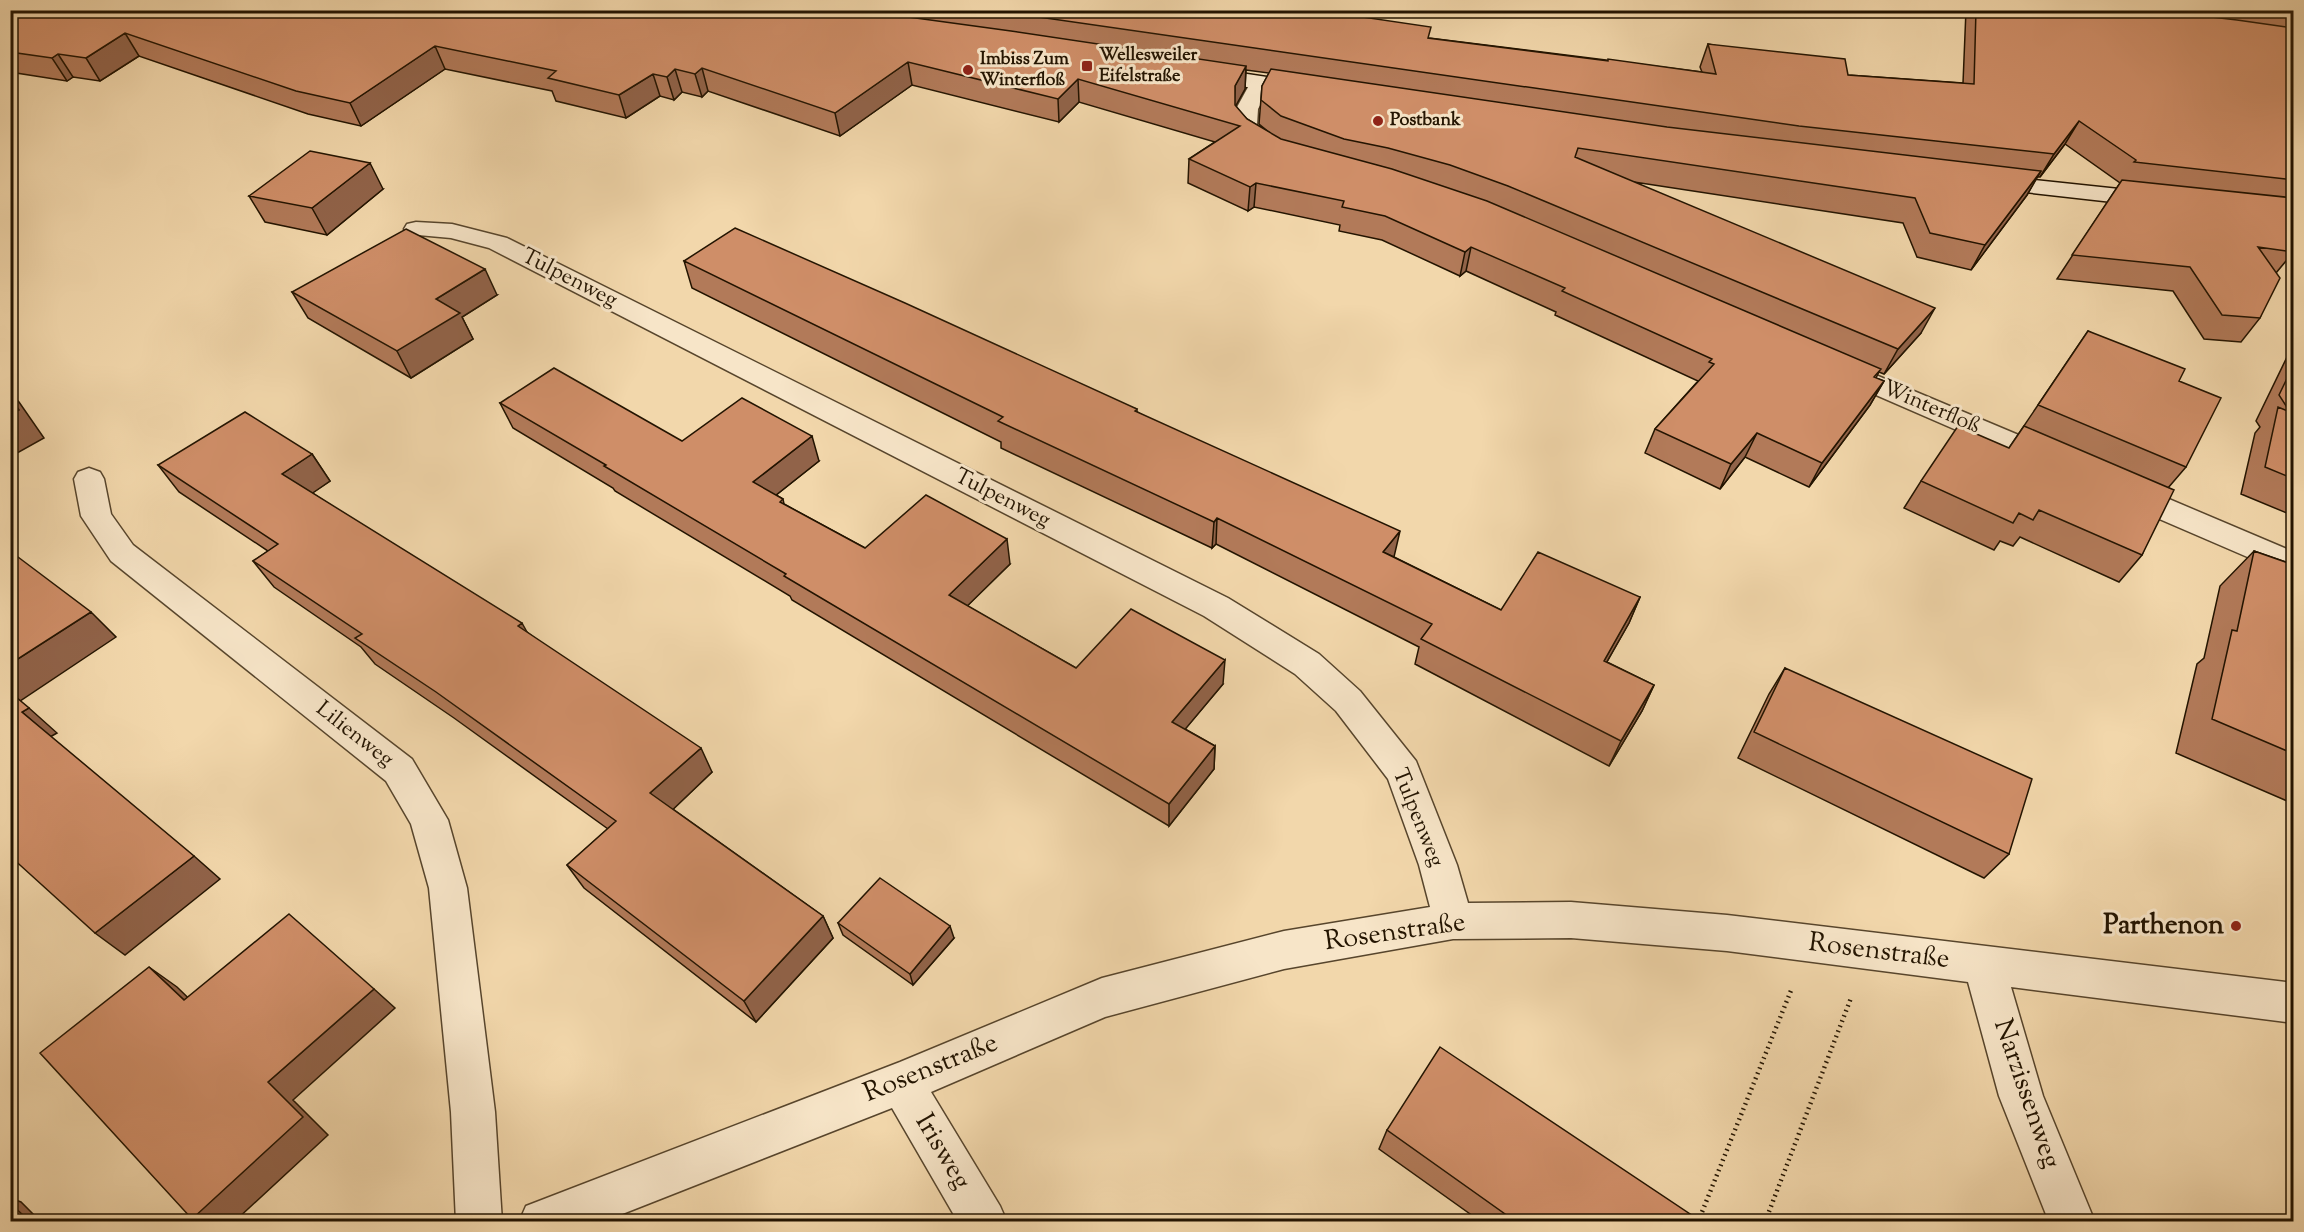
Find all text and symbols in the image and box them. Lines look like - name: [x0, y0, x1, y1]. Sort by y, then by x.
- place label: Wellesweiler Eifelstraße: [1099, 43, 1198, 90]
- place label: Imbiss Zum Winterfloß: [980, 47, 1069, 94]
- marker: Wellesweiler Eifelstraße: [1080, 59, 1094, 73]
- marker: Imbiss Zum Winterfloß: [961, 63, 975, 77]
- place label: Postbank: [1390, 108, 1461, 134]
- marker: Postbank: [1371, 114, 1385, 128]
- street label: Tulpenweg: [516, 241, 623, 317]
- street label: Winterfloß: [1877, 373, 1985, 443]
- street label: Tulpenweg: [949, 461, 1056, 537]
- street label: Lilienweg: [308, 694, 400, 776]
- street label: Tulpenweg: [1383, 764, 1451, 872]
- street label: Rosenstraße: [1322, 904, 1468, 962]
- place label: Parthenon: [2103, 907, 2224, 946]
- marker: Parthenon: [2229, 919, 2243, 933]
- street label: Rosenstraße: [1806, 924, 1952, 980]
- street label: Narzissenweg: [1982, 1014, 2070, 1174]
- street label: Rosenstraße: [858, 1024, 1004, 1114]
- street label: Irisweg: [904, 1107, 980, 1197]

